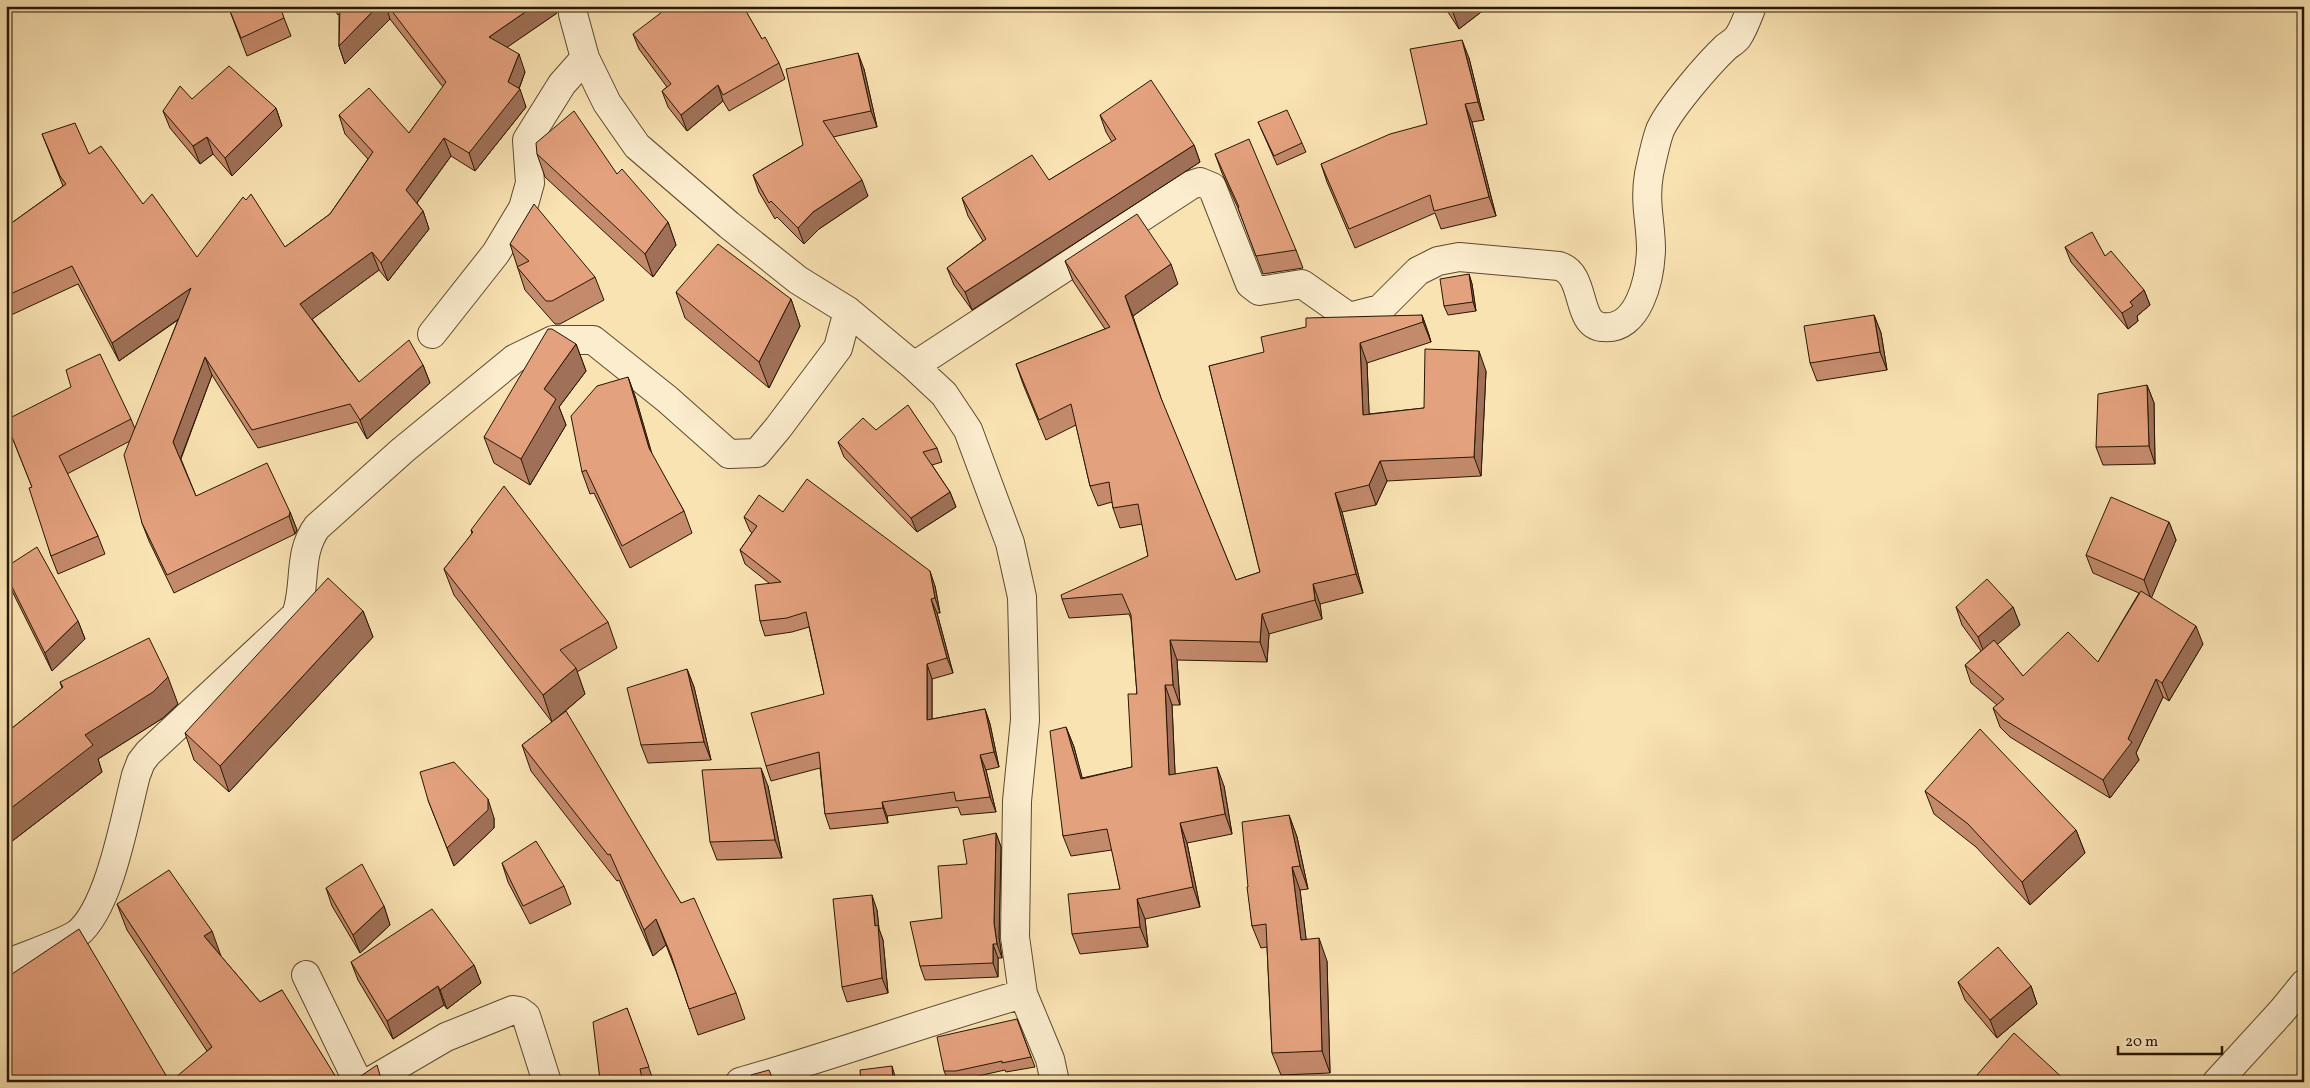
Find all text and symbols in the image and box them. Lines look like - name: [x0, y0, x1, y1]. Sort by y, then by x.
- scale bar: [2118, 1023, 2221, 1055]
- text: 20 m: [2125, 1032, 2158, 1053]

